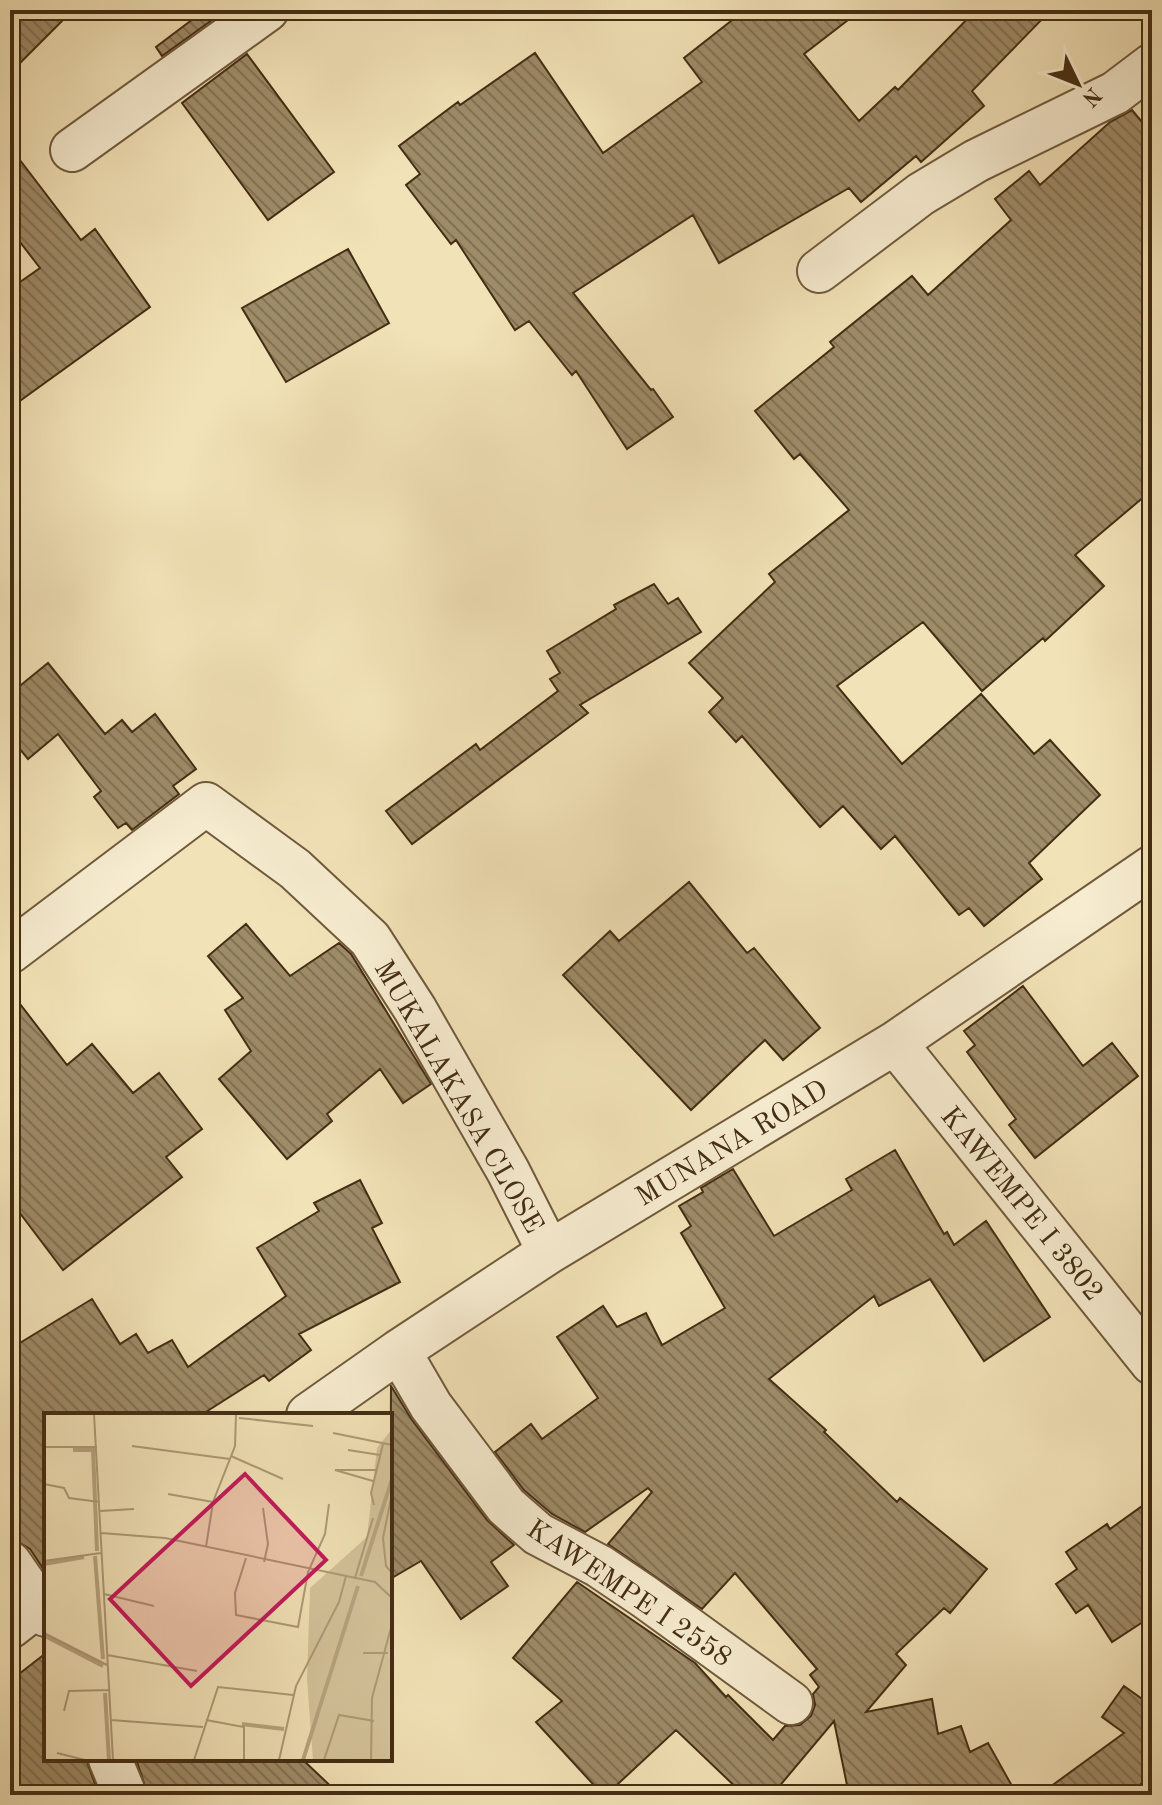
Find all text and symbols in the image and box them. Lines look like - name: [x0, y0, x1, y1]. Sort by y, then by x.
- north arrow: [1038, 44, 1118, 124]
- text: N: [1077, 83, 1105, 110]
- street label: MUKALAKASA CLOSE: [368, 956, 547, 1239]
- street label: MUNANA ROAD: [632, 1076, 833, 1213]
- street label: KAWEMPE I 3802: [934, 1103, 1107, 1307]
- inset map: [44, 1413, 392, 1761]
- street label: KAWEMPE I 2558: [521, 1516, 736, 1673]

